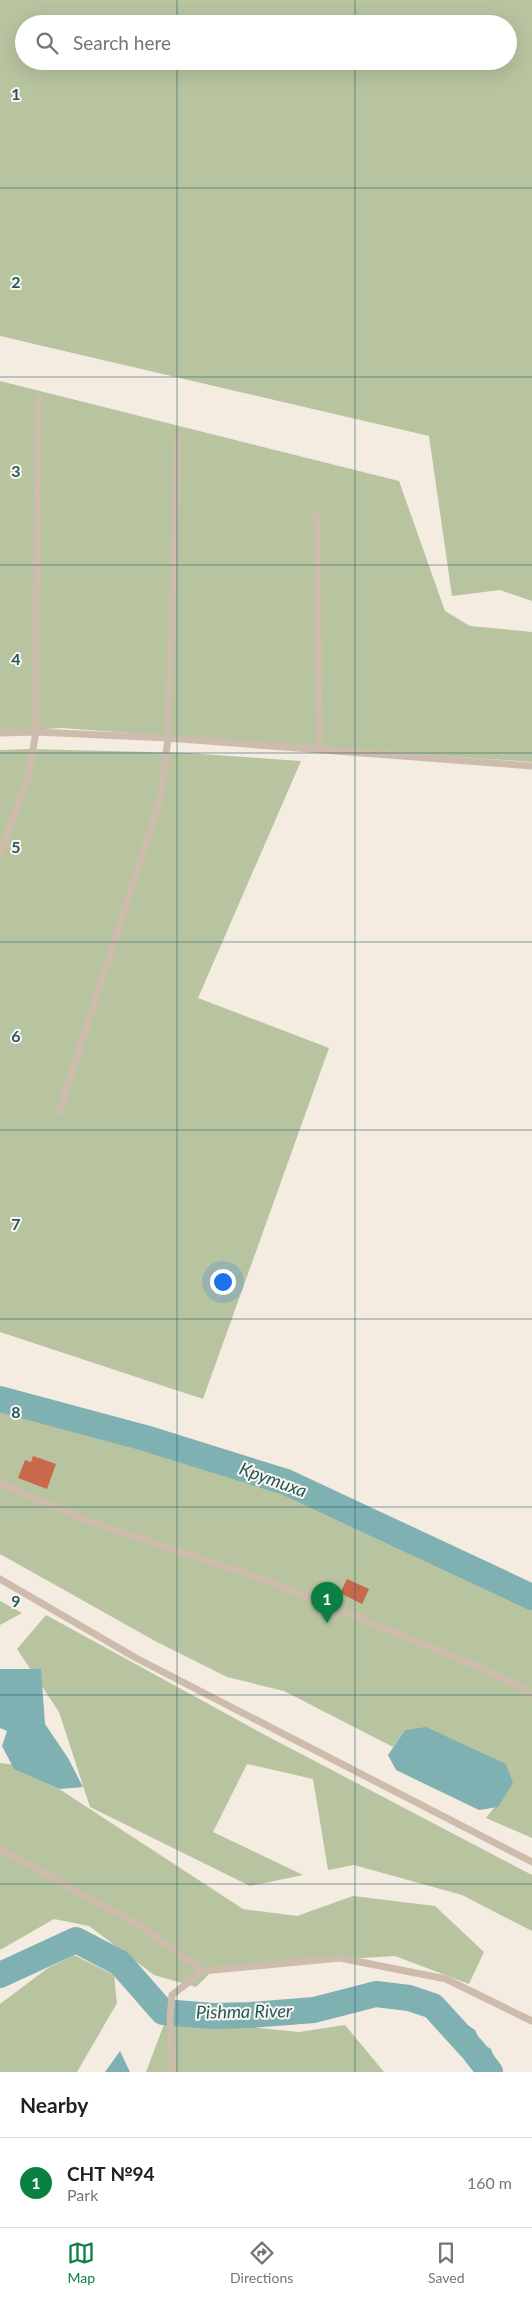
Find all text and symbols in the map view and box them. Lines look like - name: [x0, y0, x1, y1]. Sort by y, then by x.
- search box: [15, 15, 517, 70]
- icon: search: [33, 29, 61, 57]
- text: Search here: [73, 31, 171, 54]
- text: 1: [11, 84, 21, 103]
- text: 2: [11, 272, 21, 291]
- text: 3: [11, 461, 21, 480]
- text: 4: [11, 649, 21, 668]
- text: 5: [11, 837, 21, 856]
- text: 6: [11, 1026, 21, 1045]
- text: 7: [11, 1214, 21, 1233]
- your location: [210, 1269, 236, 1295]
- text: 8: [11, 1402, 21, 1421]
- water label: Крутиха: [237, 1457, 310, 1501]
- pin: 1: [311, 1582, 343, 1623]
- text: 9: [11, 1591, 21, 1610]
- water label: Pishma River: [196, 1999, 293, 2023]
- text: Nearby: [20, 2092, 88, 2117]
- text: СНТ №94: [67, 2162, 155, 2185]
- text: 1: [31, 2173, 41, 2192]
- text: 160 m: [467, 2173, 512, 2192]
- text: Park: [67, 2185, 98, 2204]
- tab: Map: [67, 2239, 95, 2286]
- tab: Directions: [230, 2239, 293, 2286]
- tab: Saved: [428, 2239, 465, 2286]

